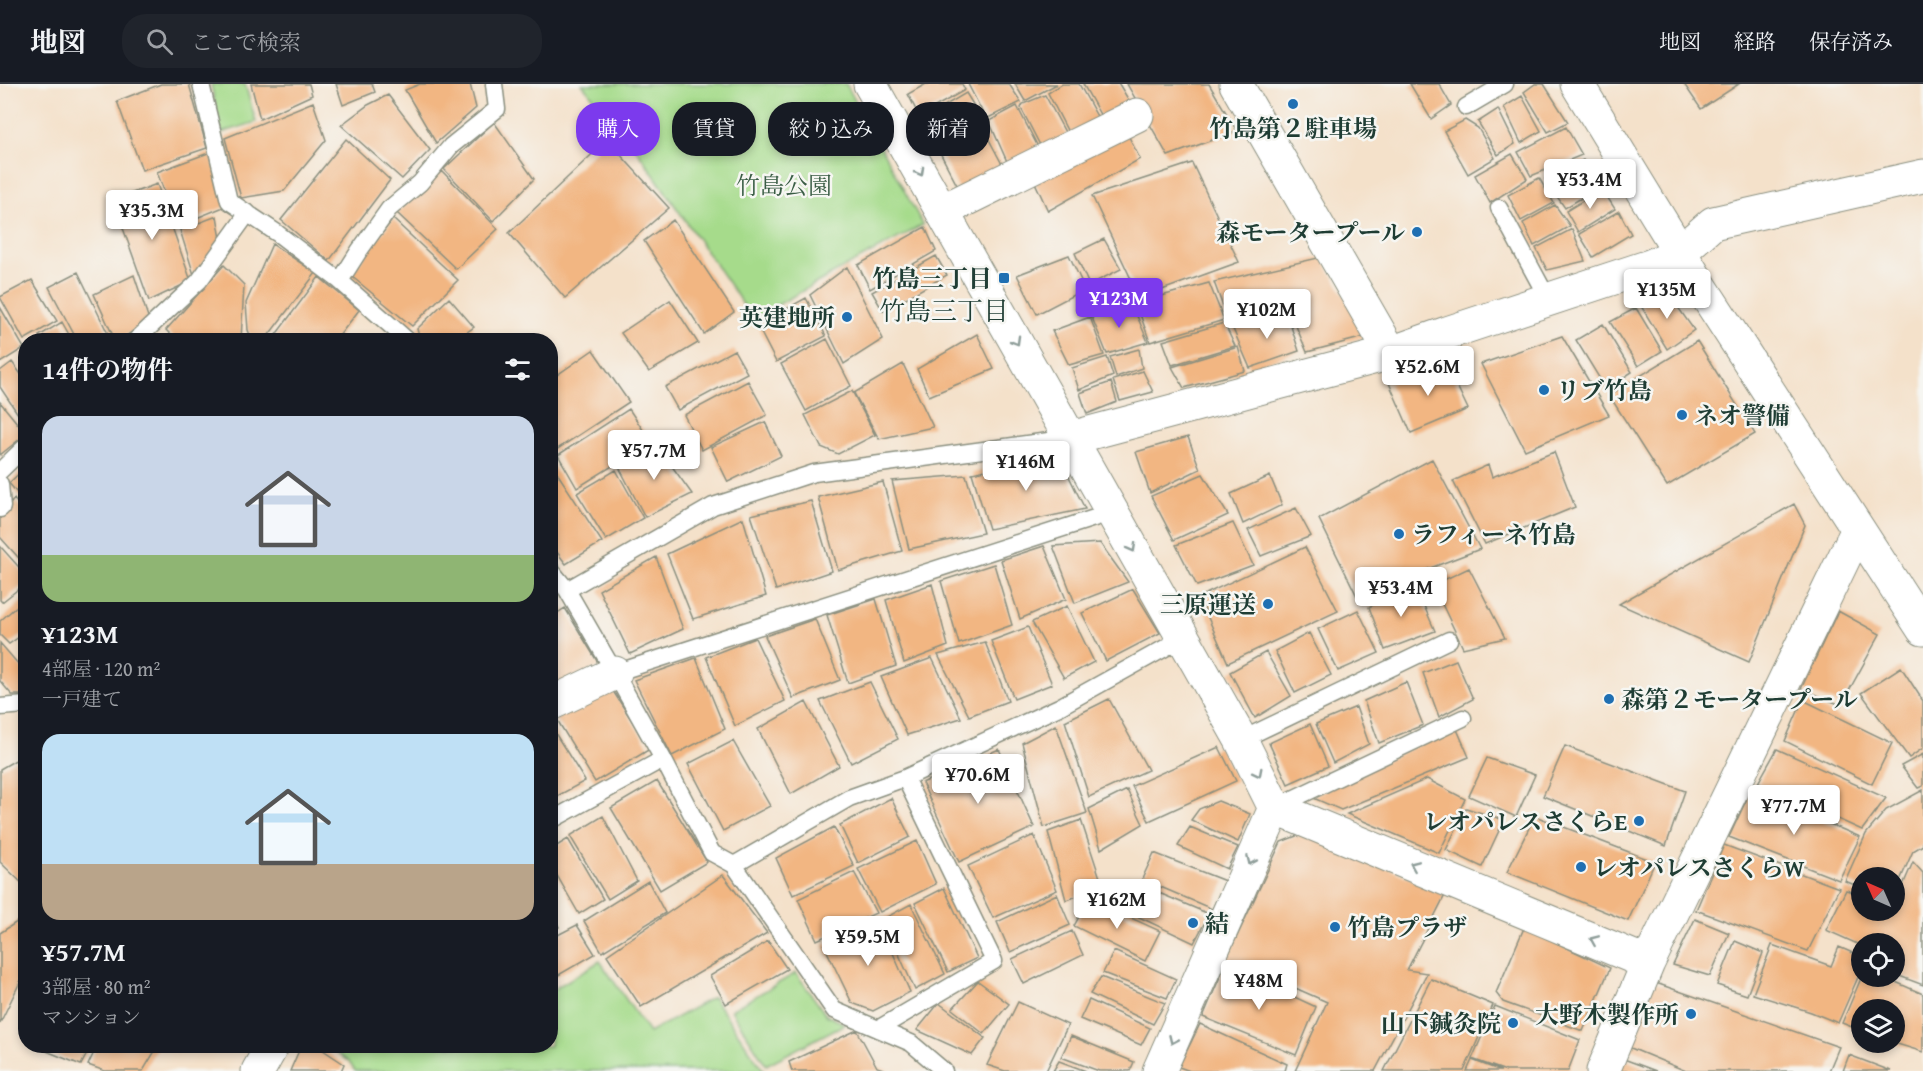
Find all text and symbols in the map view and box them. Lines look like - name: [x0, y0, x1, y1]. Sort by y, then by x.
- search box: [122, 14, 542, 68]
- text: 地図: [30, 21, 86, 62]
- icon: search: [143, 25, 176, 58]
- text: ここで検索: [191, 26, 301, 58]
- text: 地図: [1659, 26, 1701, 57]
- text: 経路: [1734, 26, 1776, 57]
- text: 保存済み: [1809, 26, 1893, 57]
- marker: 竹島第２駐車場: [1286, 97, 1300, 111]
- chip: 購入: [576, 102, 660, 156]
- chip: 賃貸: [672, 102, 756, 156]
- chip: 絞り込み: [768, 102, 894, 156]
- chip: 新着: [906, 102, 990, 156]
- place label: 竹島第２駐車場: [1209, 111, 1377, 146]
- pin: ¥53.4M: [1541, 159, 1639, 210]
- text: ¥53.4M: [1558, 164, 1622, 193]
- one-way arrow: [912, 165, 924, 176]
- park label: 竹島公園: [736, 168, 832, 203]
- pin: ¥35.3M: [103, 190, 201, 241]
- text: ¥35.3M: [120, 195, 184, 224]
- place label: 森モータープール: [1216, 215, 1405, 250]
- marker: 森モータープール: [1410, 225, 1424, 239]
- place label: 竹島三丁目: [872, 261, 992, 296]
- pin: ¥135M: [1625, 269, 1709, 320]
- marker: 竹島三丁目: [997, 271, 1011, 285]
- text: ¥135M: [1638, 274, 1696, 303]
- pin: ¥123M: [1077, 278, 1161, 329]
- text: ¥123M: [1090, 283, 1148, 312]
- pin: ¥102M: [1225, 289, 1309, 340]
- district label: 竹島三丁目: [879, 291, 1009, 330]
- text: ¥102M: [1238, 294, 1296, 323]
- place label: 英建地所: [739, 300, 835, 335]
- marker: 英建地所: [840, 310, 854, 324]
- one-way arrow: [1008, 335, 1020, 345]
- pin: ¥52.6M: [1379, 346, 1477, 397]
- text: 14件の物件: [42, 350, 173, 389]
- text: ¥52.6M: [1396, 351, 1460, 380]
- icon: filters: [501, 353, 534, 386]
- place label: リブ竹島: [1556, 373, 1652, 408]
- marker: リブ竹島: [1537, 383, 1551, 397]
- place label: ネオ警備: [1694, 398, 1790, 433]
- marker: ネオ警備: [1675, 408, 1689, 422]
- pin: ¥57.7M: [605, 430, 703, 481]
- text: ¥57.7M: [622, 435, 686, 464]
- pin: ¥146M: [984, 441, 1068, 492]
- text: ¥146M: [997, 446, 1055, 475]
- icon: home: [234, 455, 342, 563]
- place label: ラフィーネ竹島: [1411, 517, 1576, 552]
- marker: ラフィーネ竹島: [1392, 527, 1406, 541]
- one-way arrow: [1125, 541, 1137, 552]
- pin: ¥53.4M: [1352, 567, 1450, 618]
- text: ¥53.4M: [1369, 572, 1433, 601]
- place label: 三原運送: [1160, 587, 1256, 622]
- marker: 三原運送: [1261, 597, 1275, 611]
- text: ¥123M: [42, 614, 118, 653]
- text: 4部屋 · 120 m²: [42, 654, 160, 683]
- place label: 森第２モータープール: [1621, 682, 1858, 717]
- text: 一戸建て: [42, 684, 122, 713]
- marker: 森第２モータープール: [1602, 692, 1616, 706]
- pin: ¥70.6M: [929, 754, 1027, 805]
- text: ¥70.6M: [946, 759, 1010, 788]
- one-way arrow: [1250, 767, 1262, 778]
- icon: home: [234, 773, 342, 881]
- pin: ¥77.7M: [1745, 785, 1843, 836]
- text: ¥77.7M: [1762, 790, 1826, 819]
- place label: レオパレスさくらE: [1423, 804, 1627, 839]
- marker: レオパレスさくらE: [1632, 814, 1646, 828]
- place label: レオパレスさくらW: [1593, 850, 1805, 885]
- one-way arrow: [1247, 855, 1259, 866]
- one-way arrow: [1409, 860, 1420, 872]
- marker: レオパレスさくらW: [1574, 860, 1588, 874]
- north arrow: [1851, 867, 1905, 921]
- map controls: [1851, 867, 1905, 1053]
- pin: ¥162M: [1075, 879, 1159, 930]
- text: ¥162M: [1088, 884, 1146, 913]
- place label: 結: [1205, 906, 1229, 941]
- place label: 竹島プラザ: [1347, 910, 1467, 945]
- pin: ¥59.5M: [819, 916, 917, 967]
- marker: 結: [1186, 916, 1200, 930]
- marker: 竹島プラザ: [1328, 920, 1342, 934]
- text: ¥59.5M: [836, 921, 900, 950]
- text: ¥57.7M: [42, 932, 126, 971]
- button: locate: [1851, 933, 1905, 987]
- one-way arrow: [1589, 935, 1600, 947]
- pin: ¥48M: [1223, 960, 1295, 1011]
- text: ¥48M: [1235, 965, 1283, 994]
- text: 3部屋 · 80 m²: [42, 972, 151, 1001]
- place label: 大野木製作所: [1535, 997, 1679, 1032]
- button: layers: [1851, 999, 1905, 1053]
- text: マンション: [42, 1002, 141, 1031]
- place label: 山下鍼灸院: [1381, 1006, 1501, 1041]
- marker: 大野木製作所: [1684, 1007, 1698, 1021]
- marker: 山下鍼灸院: [1506, 1016, 1520, 1030]
- one-way arrow: [1168, 1033, 1180, 1044]

